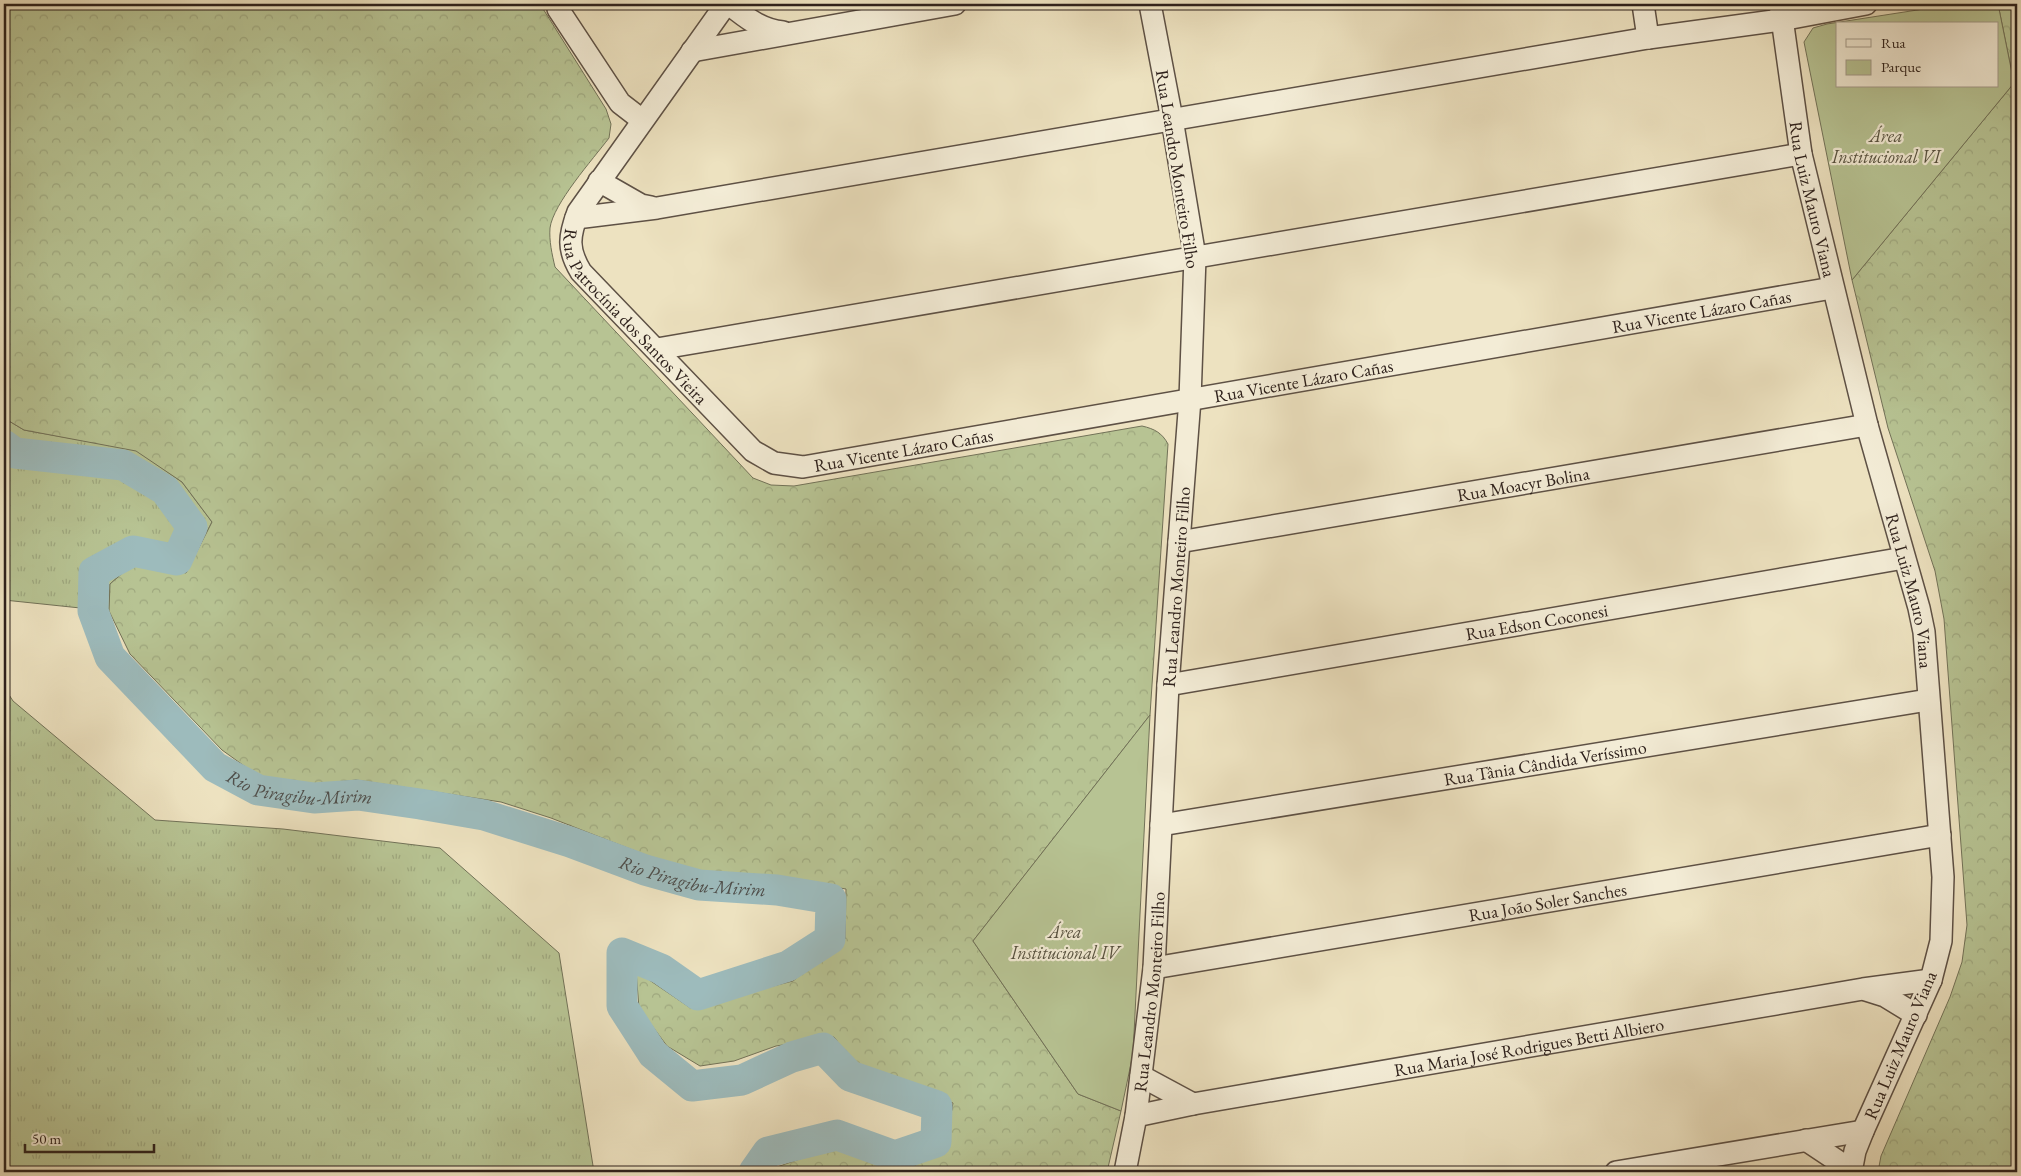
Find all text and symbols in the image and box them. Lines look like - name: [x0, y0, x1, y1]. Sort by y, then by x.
- legend: [1836, 22, 1998, 88]
- text: Rua: [1881, 33, 1906, 52]
- text: Parque: [1881, 57, 1921, 76]
- street label: Rua Leandro Monteiro Filho: [1151, 68, 1205, 270]
- street label: Rua Luiz Mauro Viana: [1785, 120, 1842, 280]
- park label: Área Institucional VI: [1831, 124, 1943, 168]
- street label: Rua Patrocínia dos Santos Vieira: [559, 227, 714, 409]
- street label: Rua Vicente Lázaro Cañas: [1610, 284, 1793, 338]
- street label: Rua Vicente Lázaro Cañas: [1212, 353, 1395, 407]
- street label: Rua Vicente Lázaro Cañas: [812, 423, 995, 476]
- street label: Rua Moacyr Bolina: [1455, 461, 1592, 506]
- street label: Rua Leandro Monteiro Filho: [1156, 486, 1195, 688]
- street label: Rua Luiz Mauro Viana: [1881, 510, 1938, 670]
- street label: Rua Edson Coconesi: [1464, 598, 1610, 645]
- street label: Rua Tânia Cândida Veríssimo: [1442, 735, 1648, 790]
- water label: Rio Piragibu-Mirim: [222, 763, 374, 811]
- water label: Rio Piragibu-Mirim: [616, 849, 766, 902]
- street label: Rua João Soler Sanches: [1467, 877, 1628, 926]
- street label: Rua Leandro Monteiro Filho: [1128, 891, 1169, 1093]
- park label: Área Institucional IV: [1010, 920, 1122, 964]
- street label: Rua Luiz Mauro Viana: [1858, 967, 1942, 1123]
- street label: Rua Maria José Rodrigues Betti Albiero: [1392, 1012, 1666, 1081]
- scale bar: [25, 1121, 154, 1153]
- text: 50 m: [32, 1129, 61, 1148]

